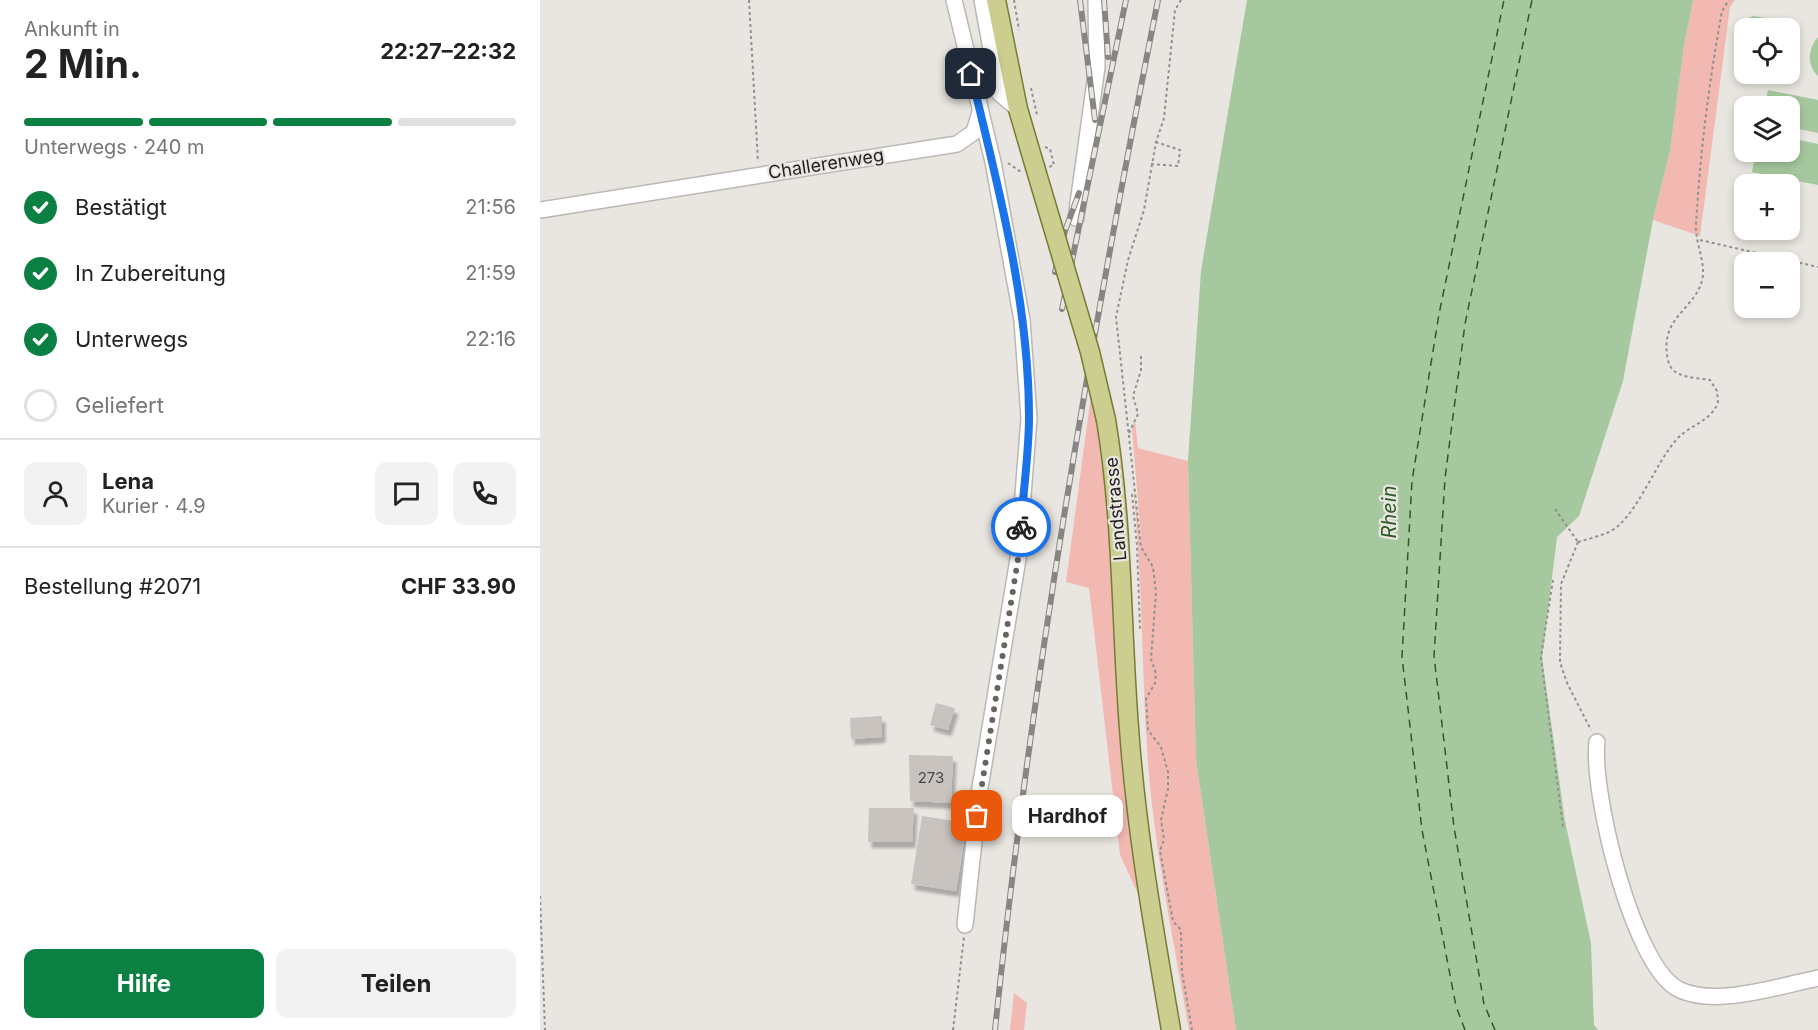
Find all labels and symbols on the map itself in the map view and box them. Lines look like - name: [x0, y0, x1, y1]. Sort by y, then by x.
- pin: [945, 48, 996, 99]
- street label: Challerenweg: [767, 144, 885, 183]
- street label: Landstrasse: [1101, 456, 1130, 562]
- water label: Rhein: [1377, 486, 1401, 538]
- courier: [991, 497, 1051, 557]
- house number: 273: [918, 768, 944, 787]
- pin: [951, 790, 1002, 841]
- callout: Hardhof: [1013, 795, 1124, 837]

